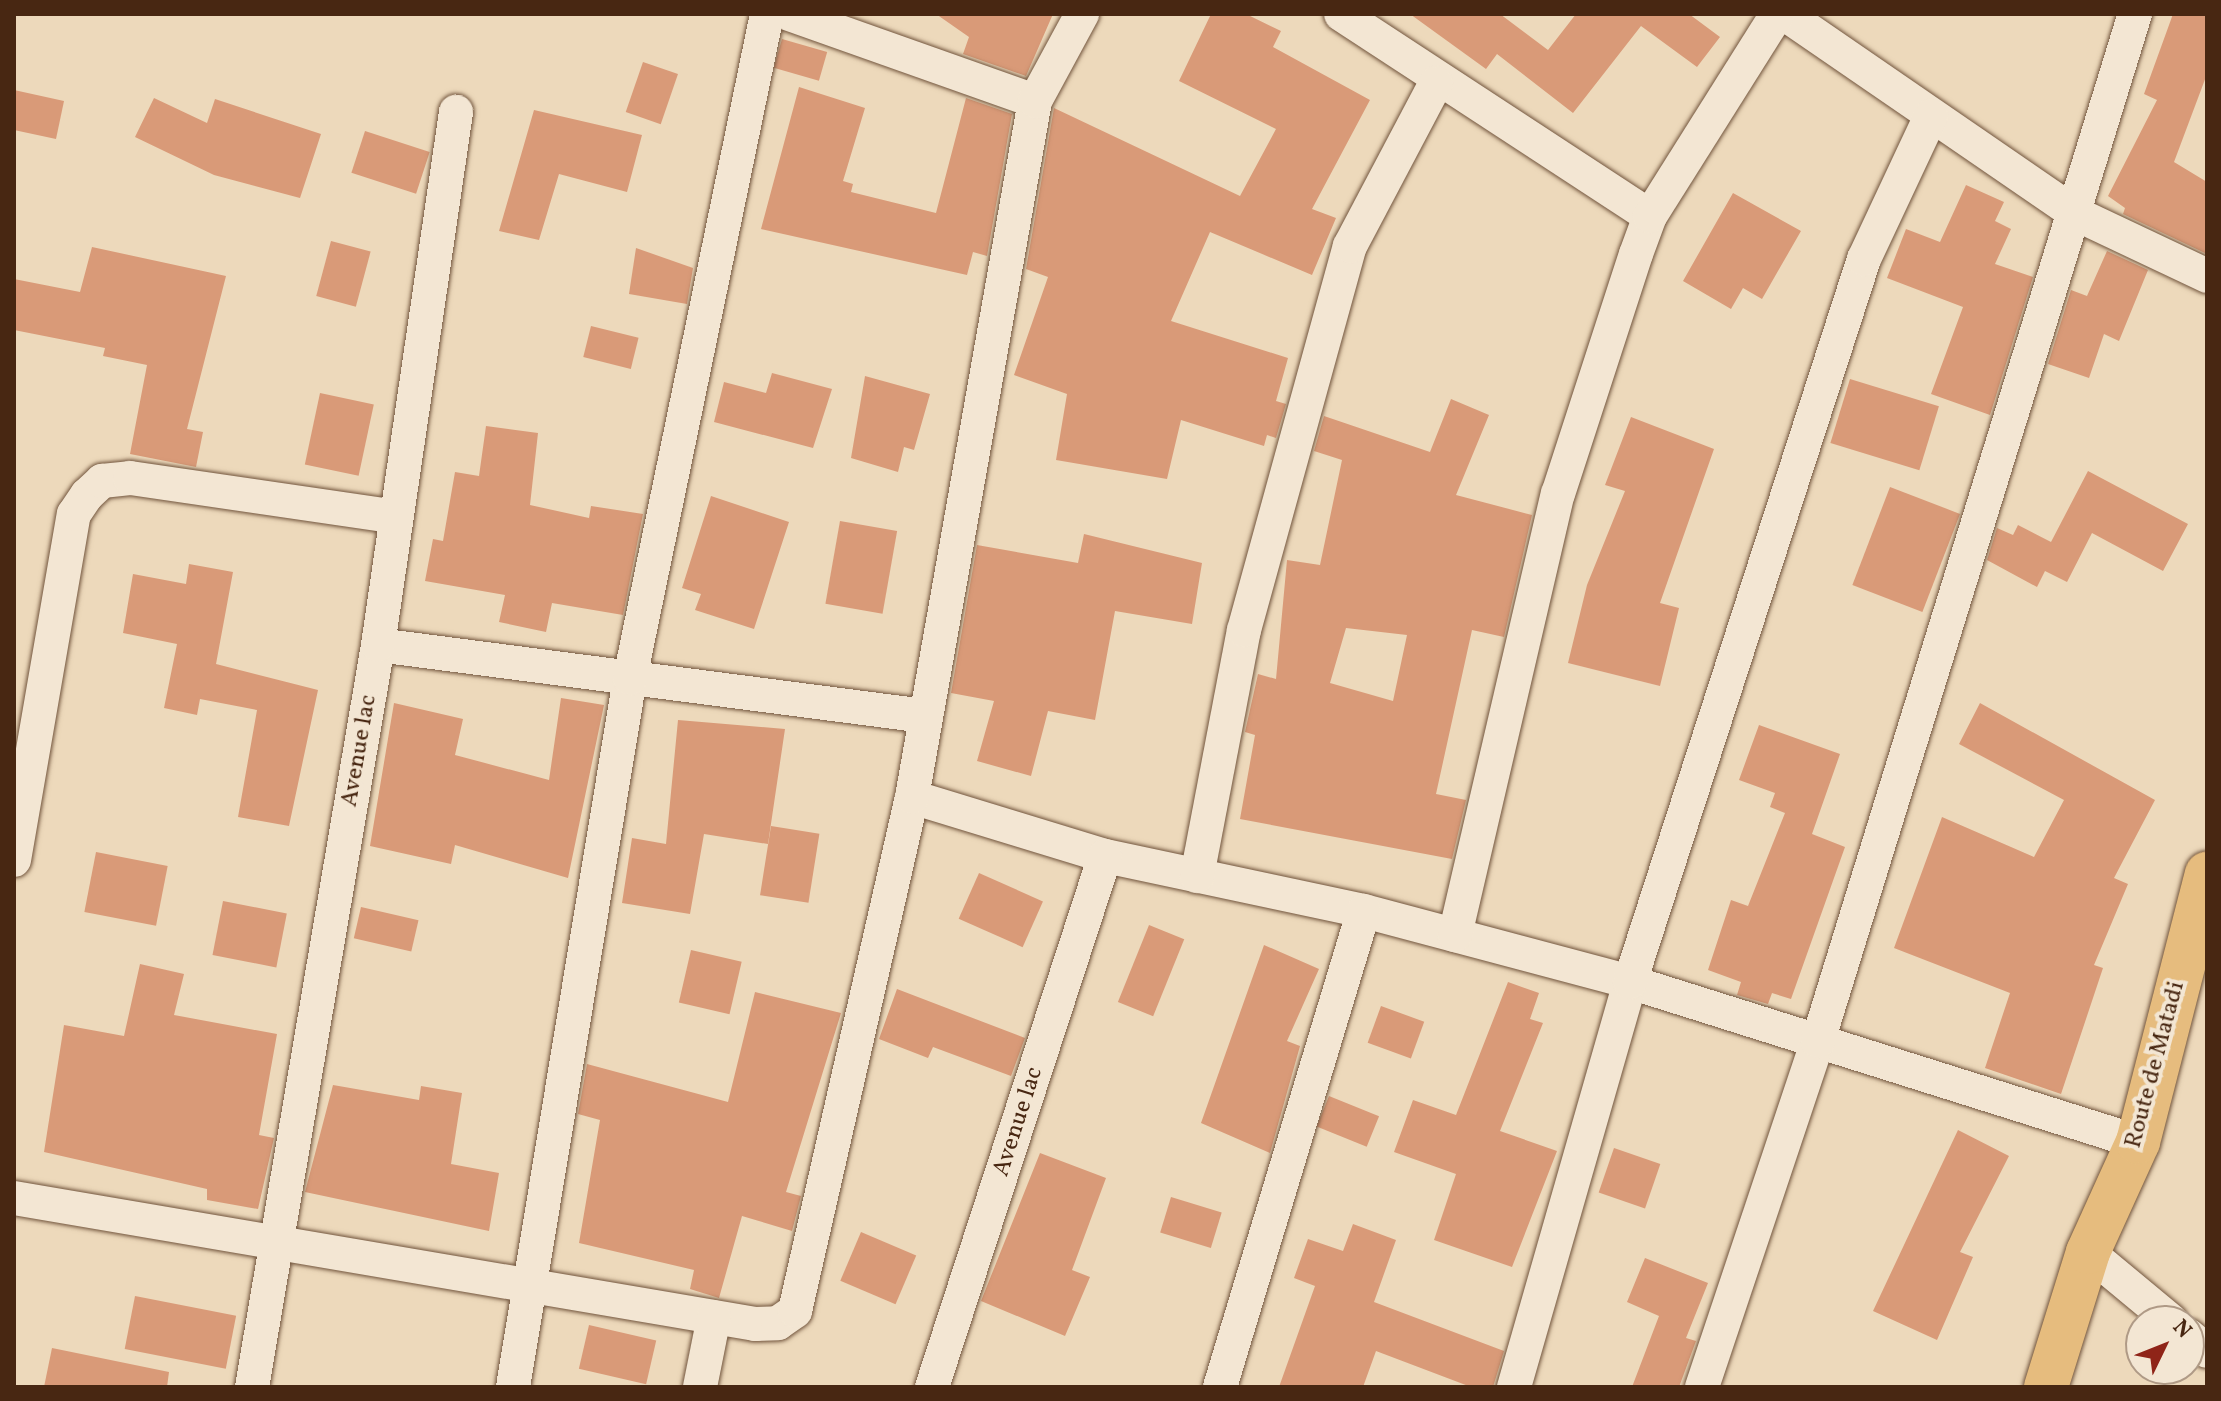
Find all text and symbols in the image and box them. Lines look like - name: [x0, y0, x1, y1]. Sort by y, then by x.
- street label: Avenue lac: [336, 693, 384, 809]
- street label: Route de Matadi: [2120, 979, 2192, 1151]
- street label: Avenue lac: [988, 1064, 1050, 1180]
- north arrow: [2125, 1305, 2205, 1385]
- text: N: [2165, 1313, 2198, 1346]

